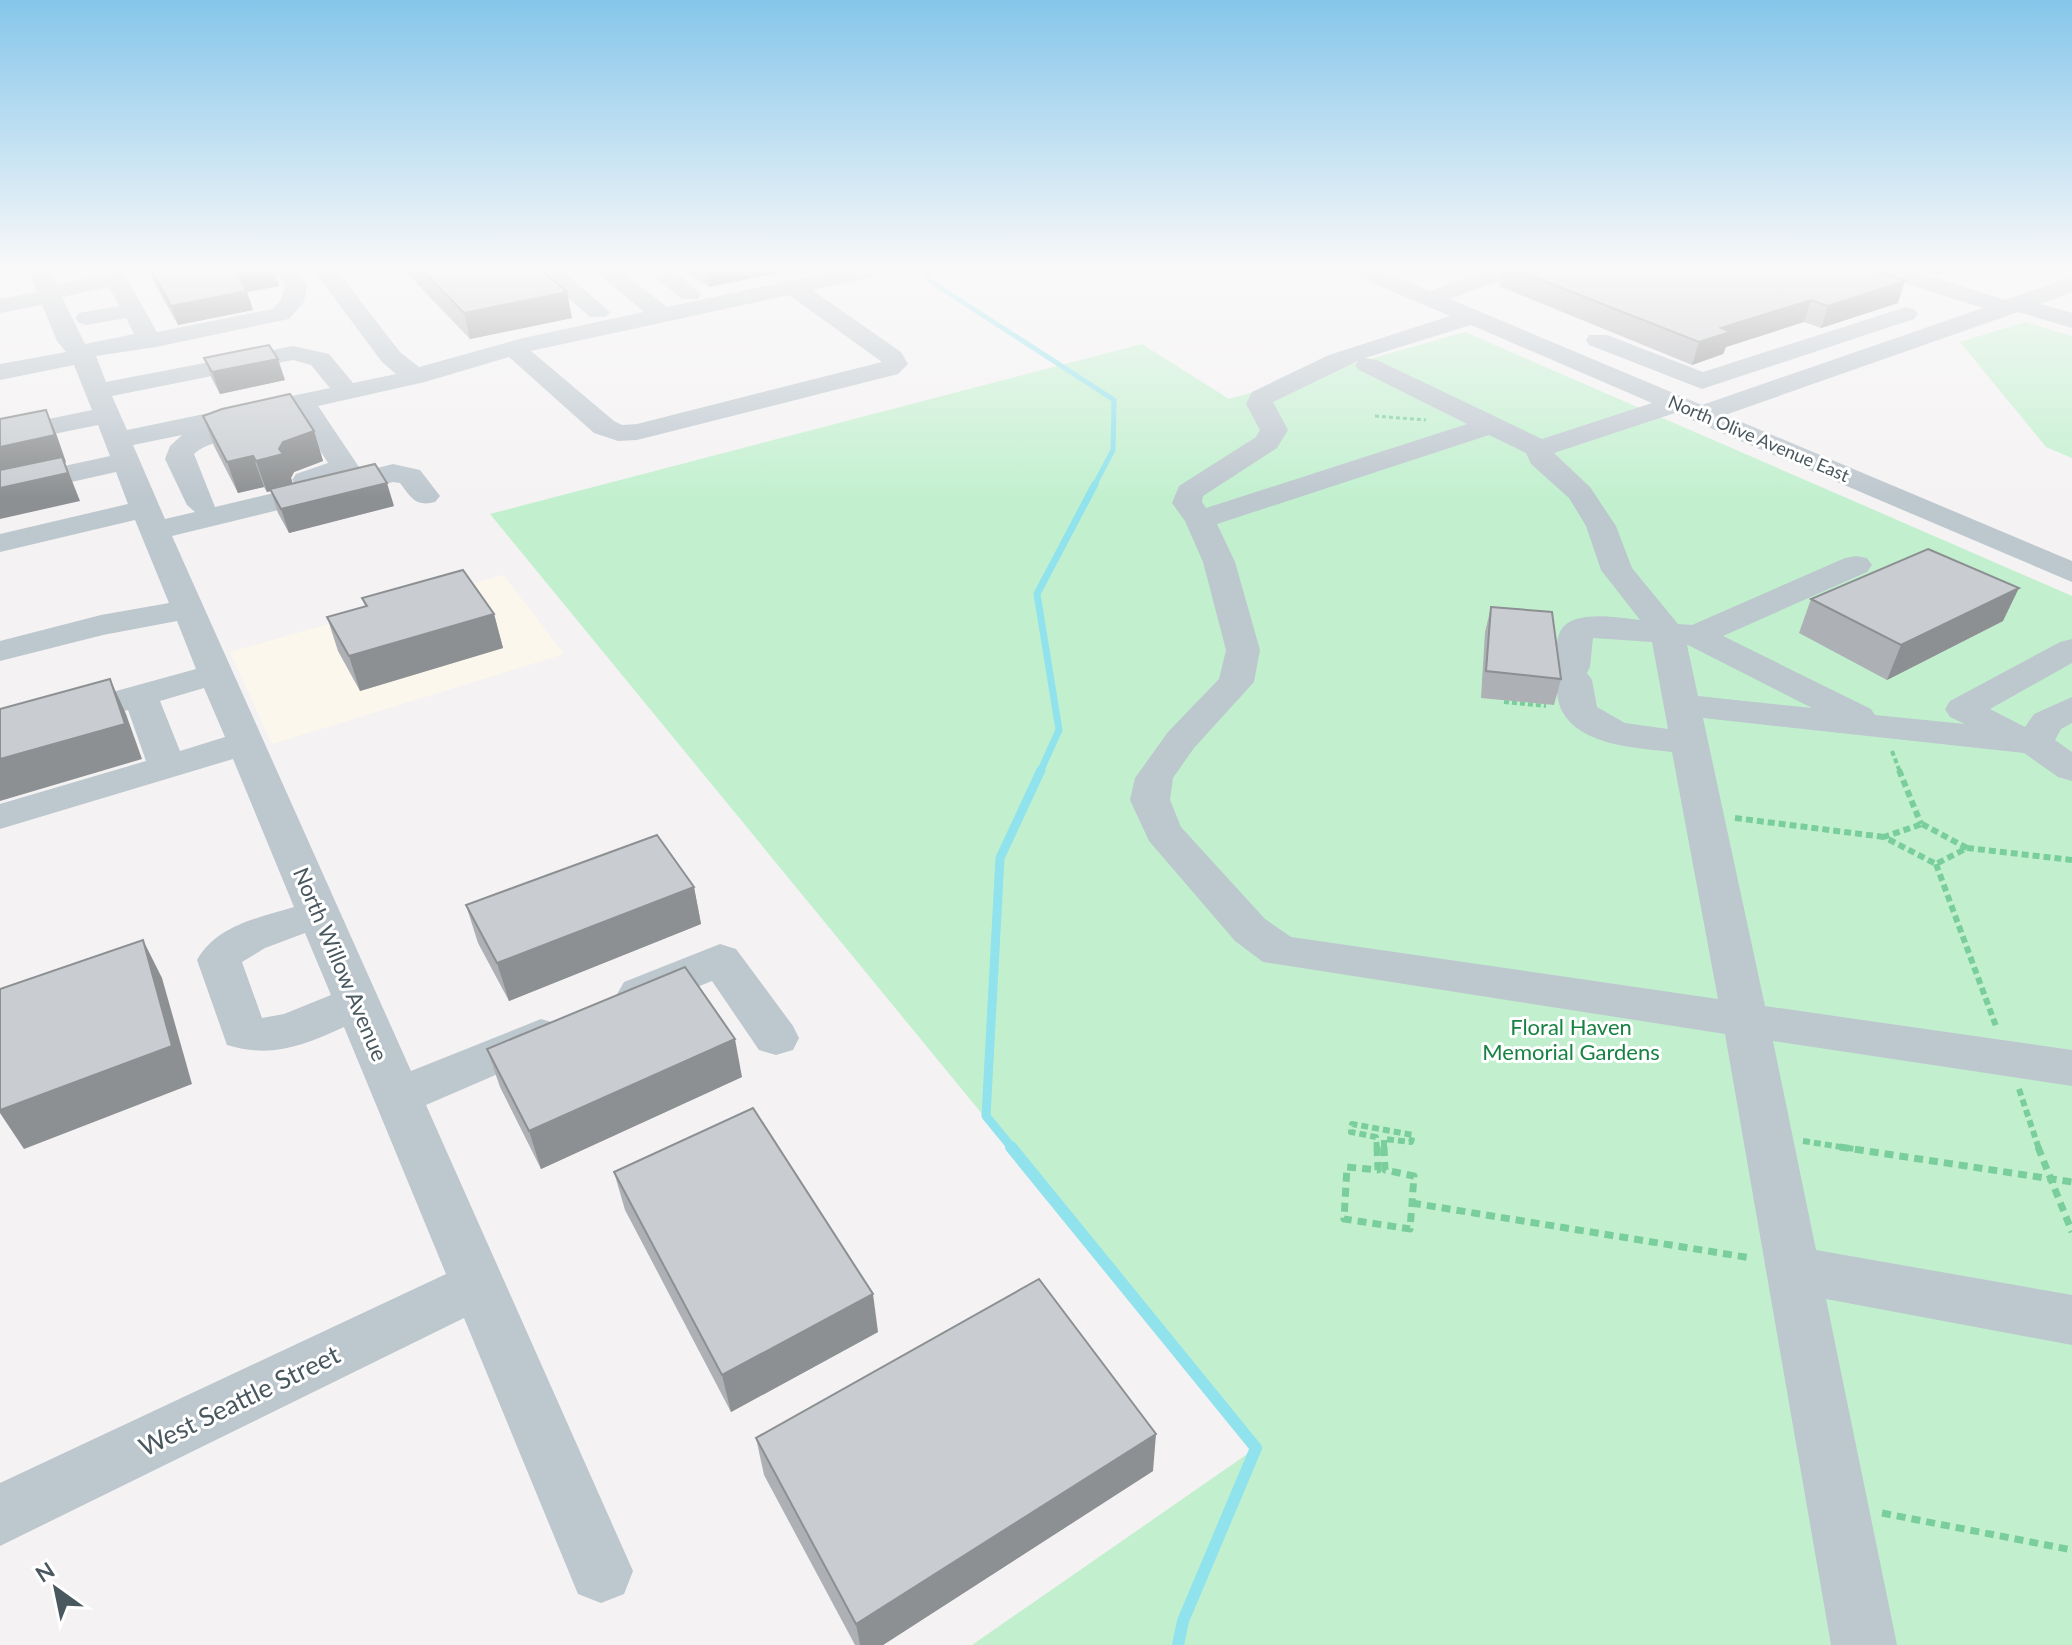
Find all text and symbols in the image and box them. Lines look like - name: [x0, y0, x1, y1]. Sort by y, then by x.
- street label: North Olive Avenue East: [1665, 390, 1853, 486]
- street label: North Willow Avenue: [288, 863, 394, 1065]
- park label: Floral Haven Memorial Gardens: [1482, 1013, 1660, 1065]
- street label: West Seattle Street: [133, 1337, 345, 1463]
- north arrow: [16, 1549, 96, 1629]
- text: N: [30, 1556, 59, 1588]

